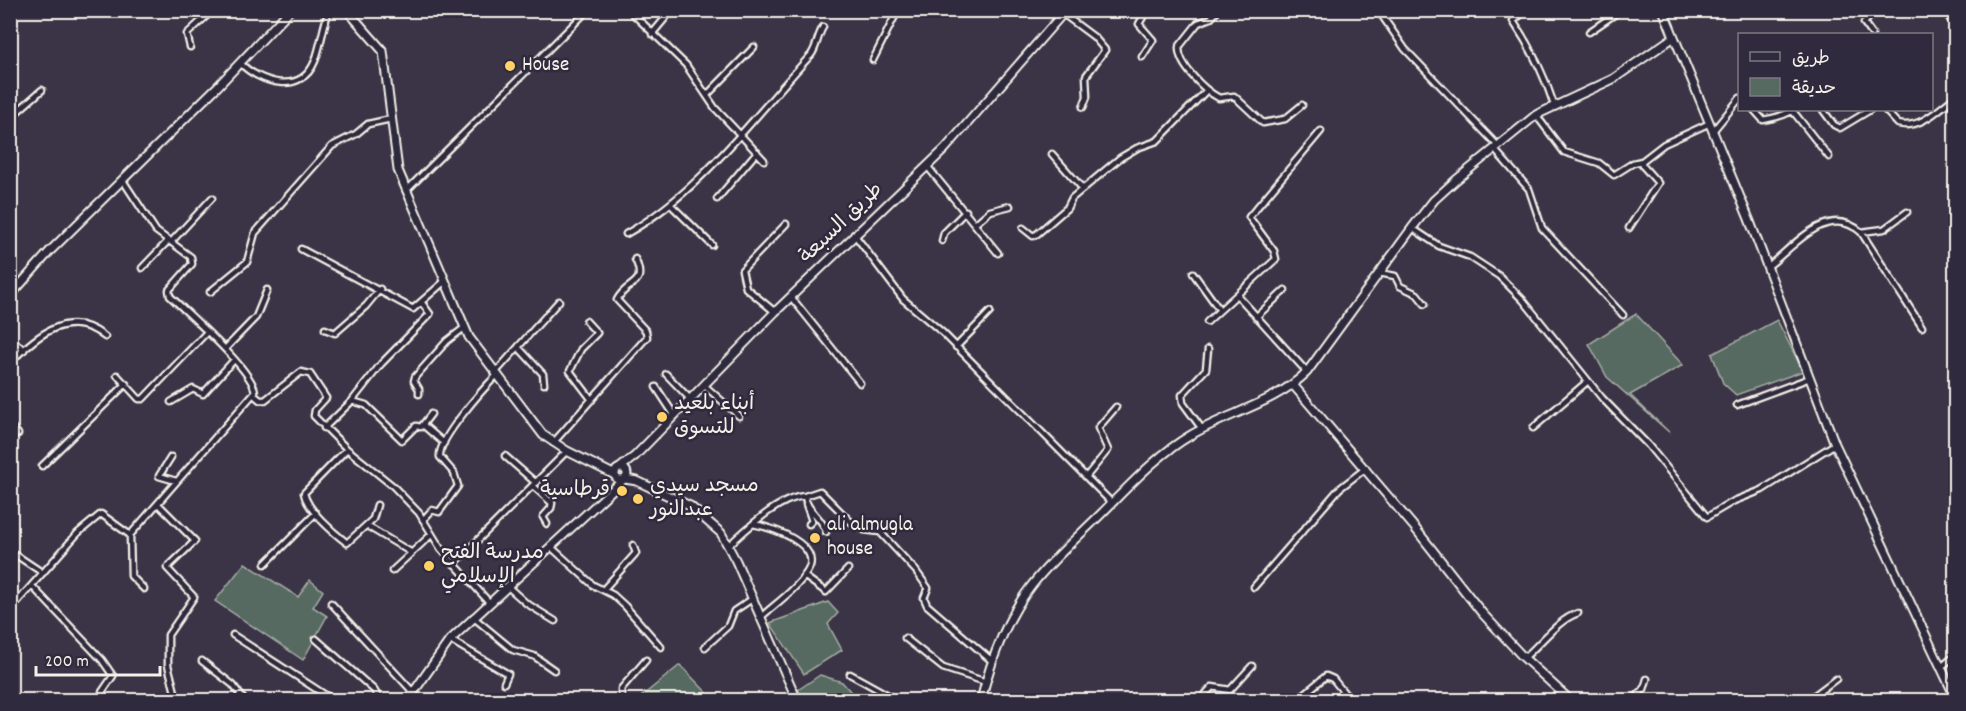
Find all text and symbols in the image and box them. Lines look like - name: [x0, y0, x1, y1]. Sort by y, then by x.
- legend: [1738, 33, 1933, 111]
- text: طريق: [1792, 47, 1830, 72]
- place label: House: [522, 51, 569, 81]
- marker: House: [503, 59, 517, 73]
- text: حديقة: [1792, 77, 1836, 102]
- street label: طريق السبعة: [793, 176, 891, 272]
- place label: أبناء بلعيد للتسوق: [674, 390, 754, 444]
- marker: أبناء بلعيد للتسوق: [655, 410, 669, 424]
- place label: مسجد سيدي عبدالنور: [648, 472, 759, 526]
- place label: قرطاسية: [540, 476, 610, 506]
- marker: قرطاسية: [615, 484, 629, 498]
- marker: مسجد سيدي عبدالنور: [631, 492, 645, 506]
- place label: ali almugla house: [827, 511, 914, 565]
- marker: ali almugla house: [808, 531, 822, 545]
- place label: مدرسة الفتح الإسلامي: [441, 539, 544, 594]
- marker: مدرسة الفتح الإسلامي: [422, 559, 436, 573]
- scale bar: [36, 639, 160, 677]
- text: 200 m: [45, 650, 89, 675]

